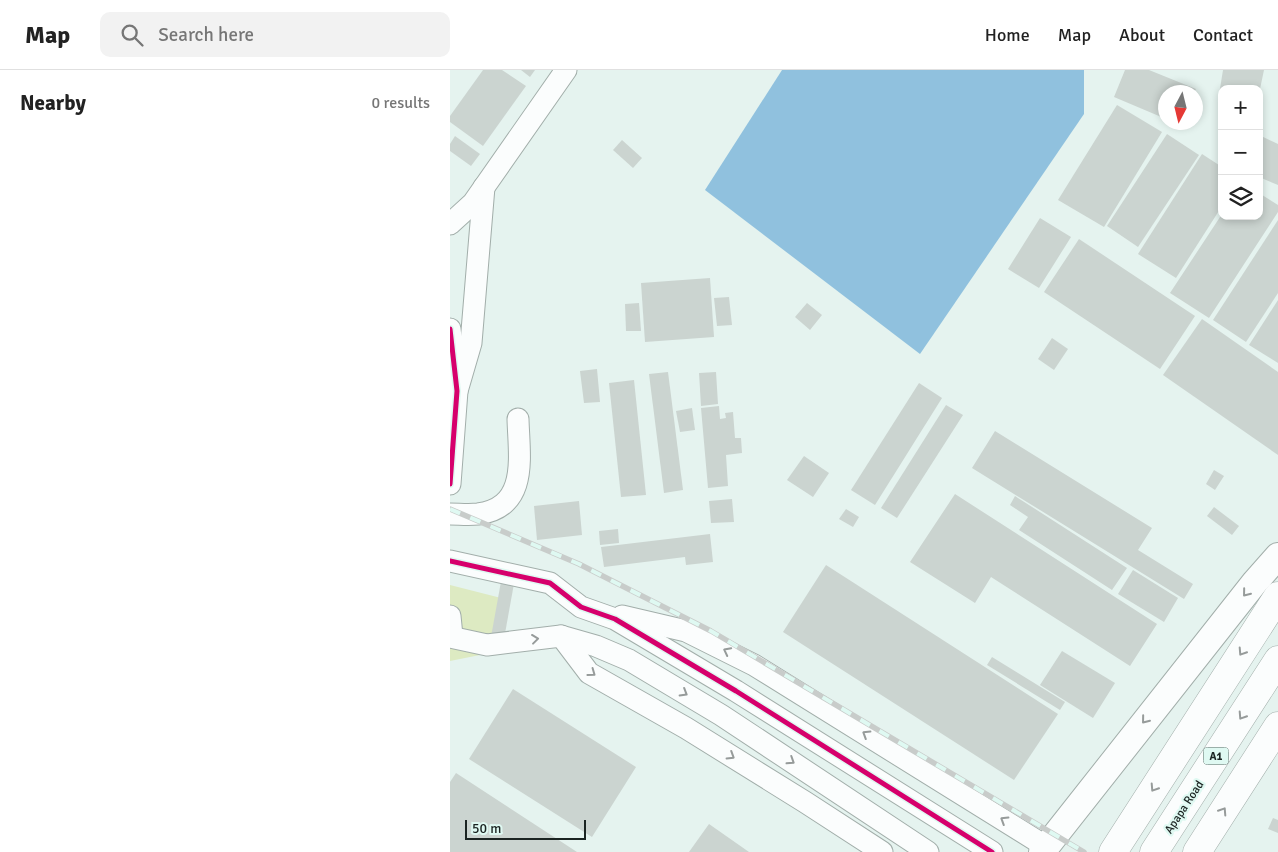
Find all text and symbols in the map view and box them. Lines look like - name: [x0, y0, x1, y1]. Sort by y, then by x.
- search box: [100, 12, 450, 57]
- text: Map: [25, 20, 70, 50]
- icon: search: [118, 21, 146, 49]
- text: Search here: [158, 23, 254, 47]
- text: Home: [985, 24, 1030, 46]
- text: Map: [1058, 24, 1091, 46]
- text: About: [1119, 24, 1165, 46]
- text: Contact: [1193, 24, 1253, 46]
- north arrow: [1158, 85, 1203, 130]
- map controls: [1218, 85, 1263, 220]
- button: +: [1218, 85, 1263, 130]
- text: Nearby: [20, 90, 86, 116]
- text: 0 results: [371, 93, 430, 113]
- button: −: [1218, 130, 1263, 175]
- button: layers: [1218, 175, 1263, 220]
- one-way arrow: [1244, 587, 1252, 596]
- one-way arrow: [531, 634, 539, 645]
- one-way arrow: [1239, 646, 1248, 655]
- one-way arrow: [723, 647, 732, 657]
- one-way arrow: [586, 667, 596, 676]
- one-way arrow: [679, 686, 688, 696]
- one-way arrow: [1239, 710, 1248, 720]
- one-way arrow: [1142, 714, 1150, 723]
- one-way arrow: [862, 731, 871, 741]
- road number: A1: [1204, 748, 1228, 764]
- one-way arrow: [726, 750, 735, 760]
- one-way arrow: [785, 755, 794, 764]
- street label: Apapa Road: [1162, 778, 1207, 837]
- one-way arrow: [1151, 783, 1160, 792]
- one-way arrow: [1217, 807, 1226, 817]
- scale bar: [465, 817, 586, 840]
- one-way arrow: [1001, 817, 1010, 827]
- text: 50 m: [472, 820, 501, 837]

